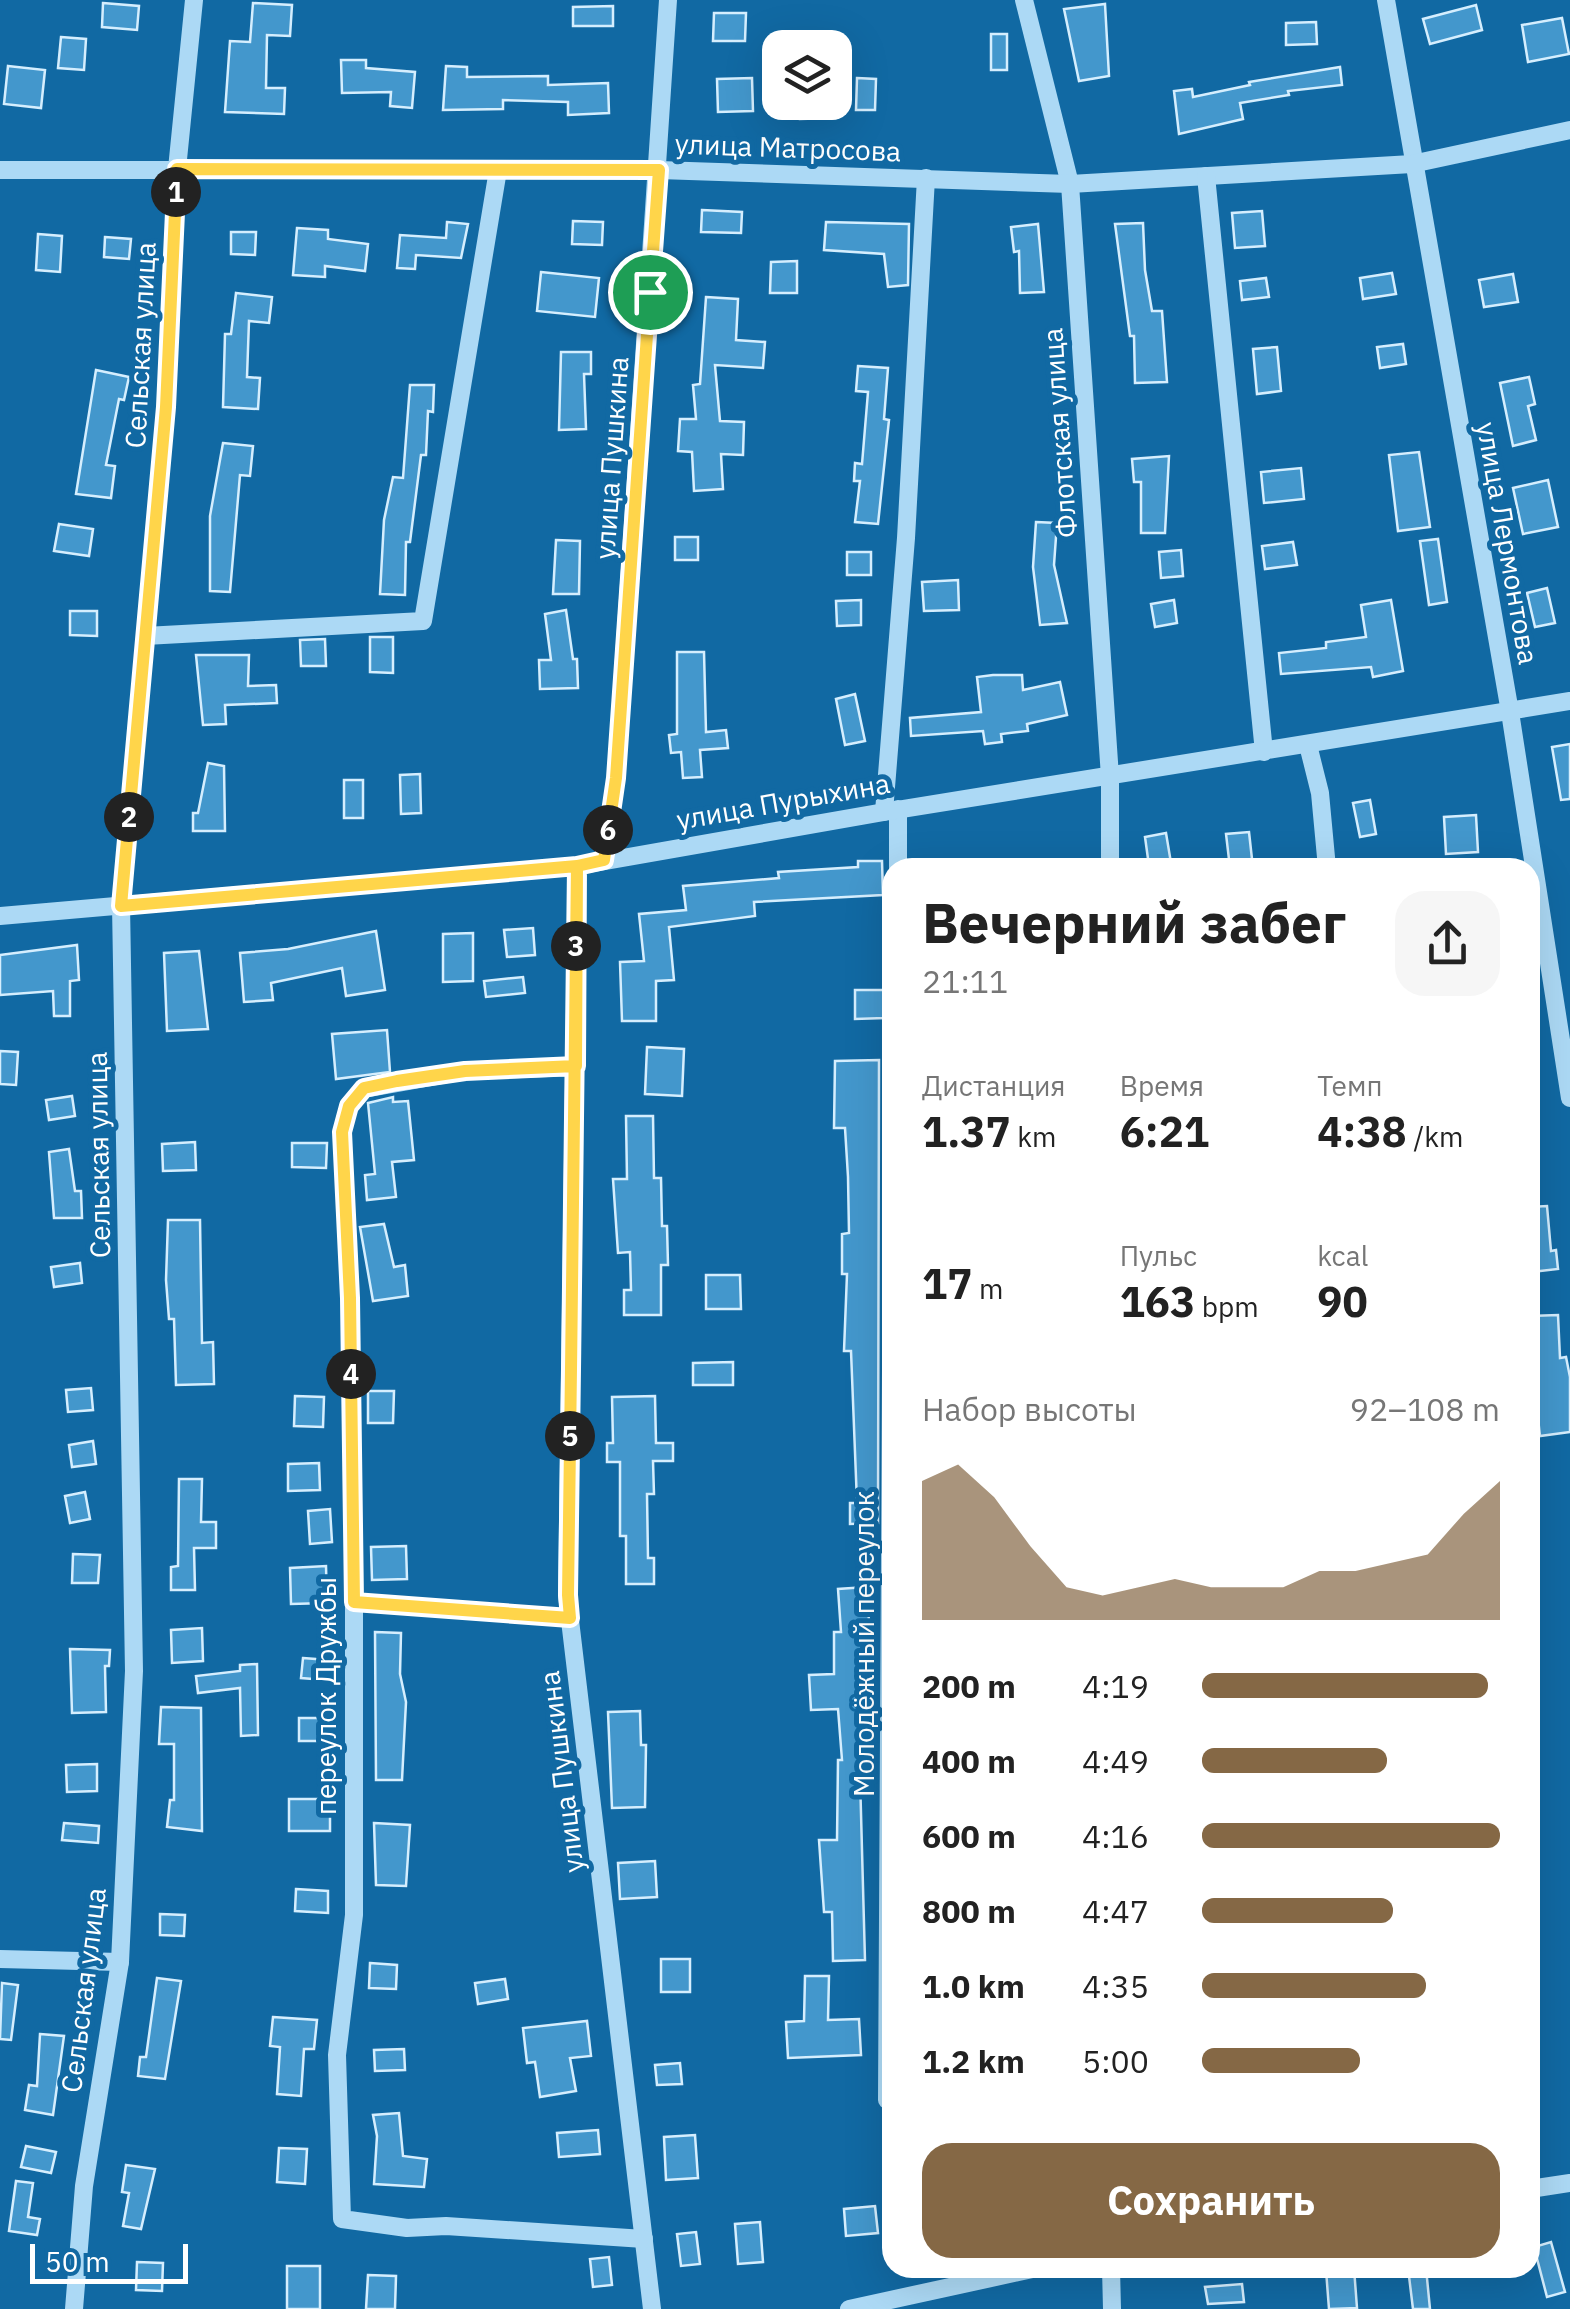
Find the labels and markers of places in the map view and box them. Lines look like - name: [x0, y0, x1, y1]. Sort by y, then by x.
- pin: 1: [151, 167, 201, 217]
- pin: [608, 250, 693, 335]
- pin: 2: [104, 792, 154, 842]
- pin: 6: [583, 805, 633, 855]
- pin: 3: [551, 921, 601, 971]
- pin: 4: [326, 1349, 376, 1399]
- pin: 5: [545, 1411, 595, 1461]

